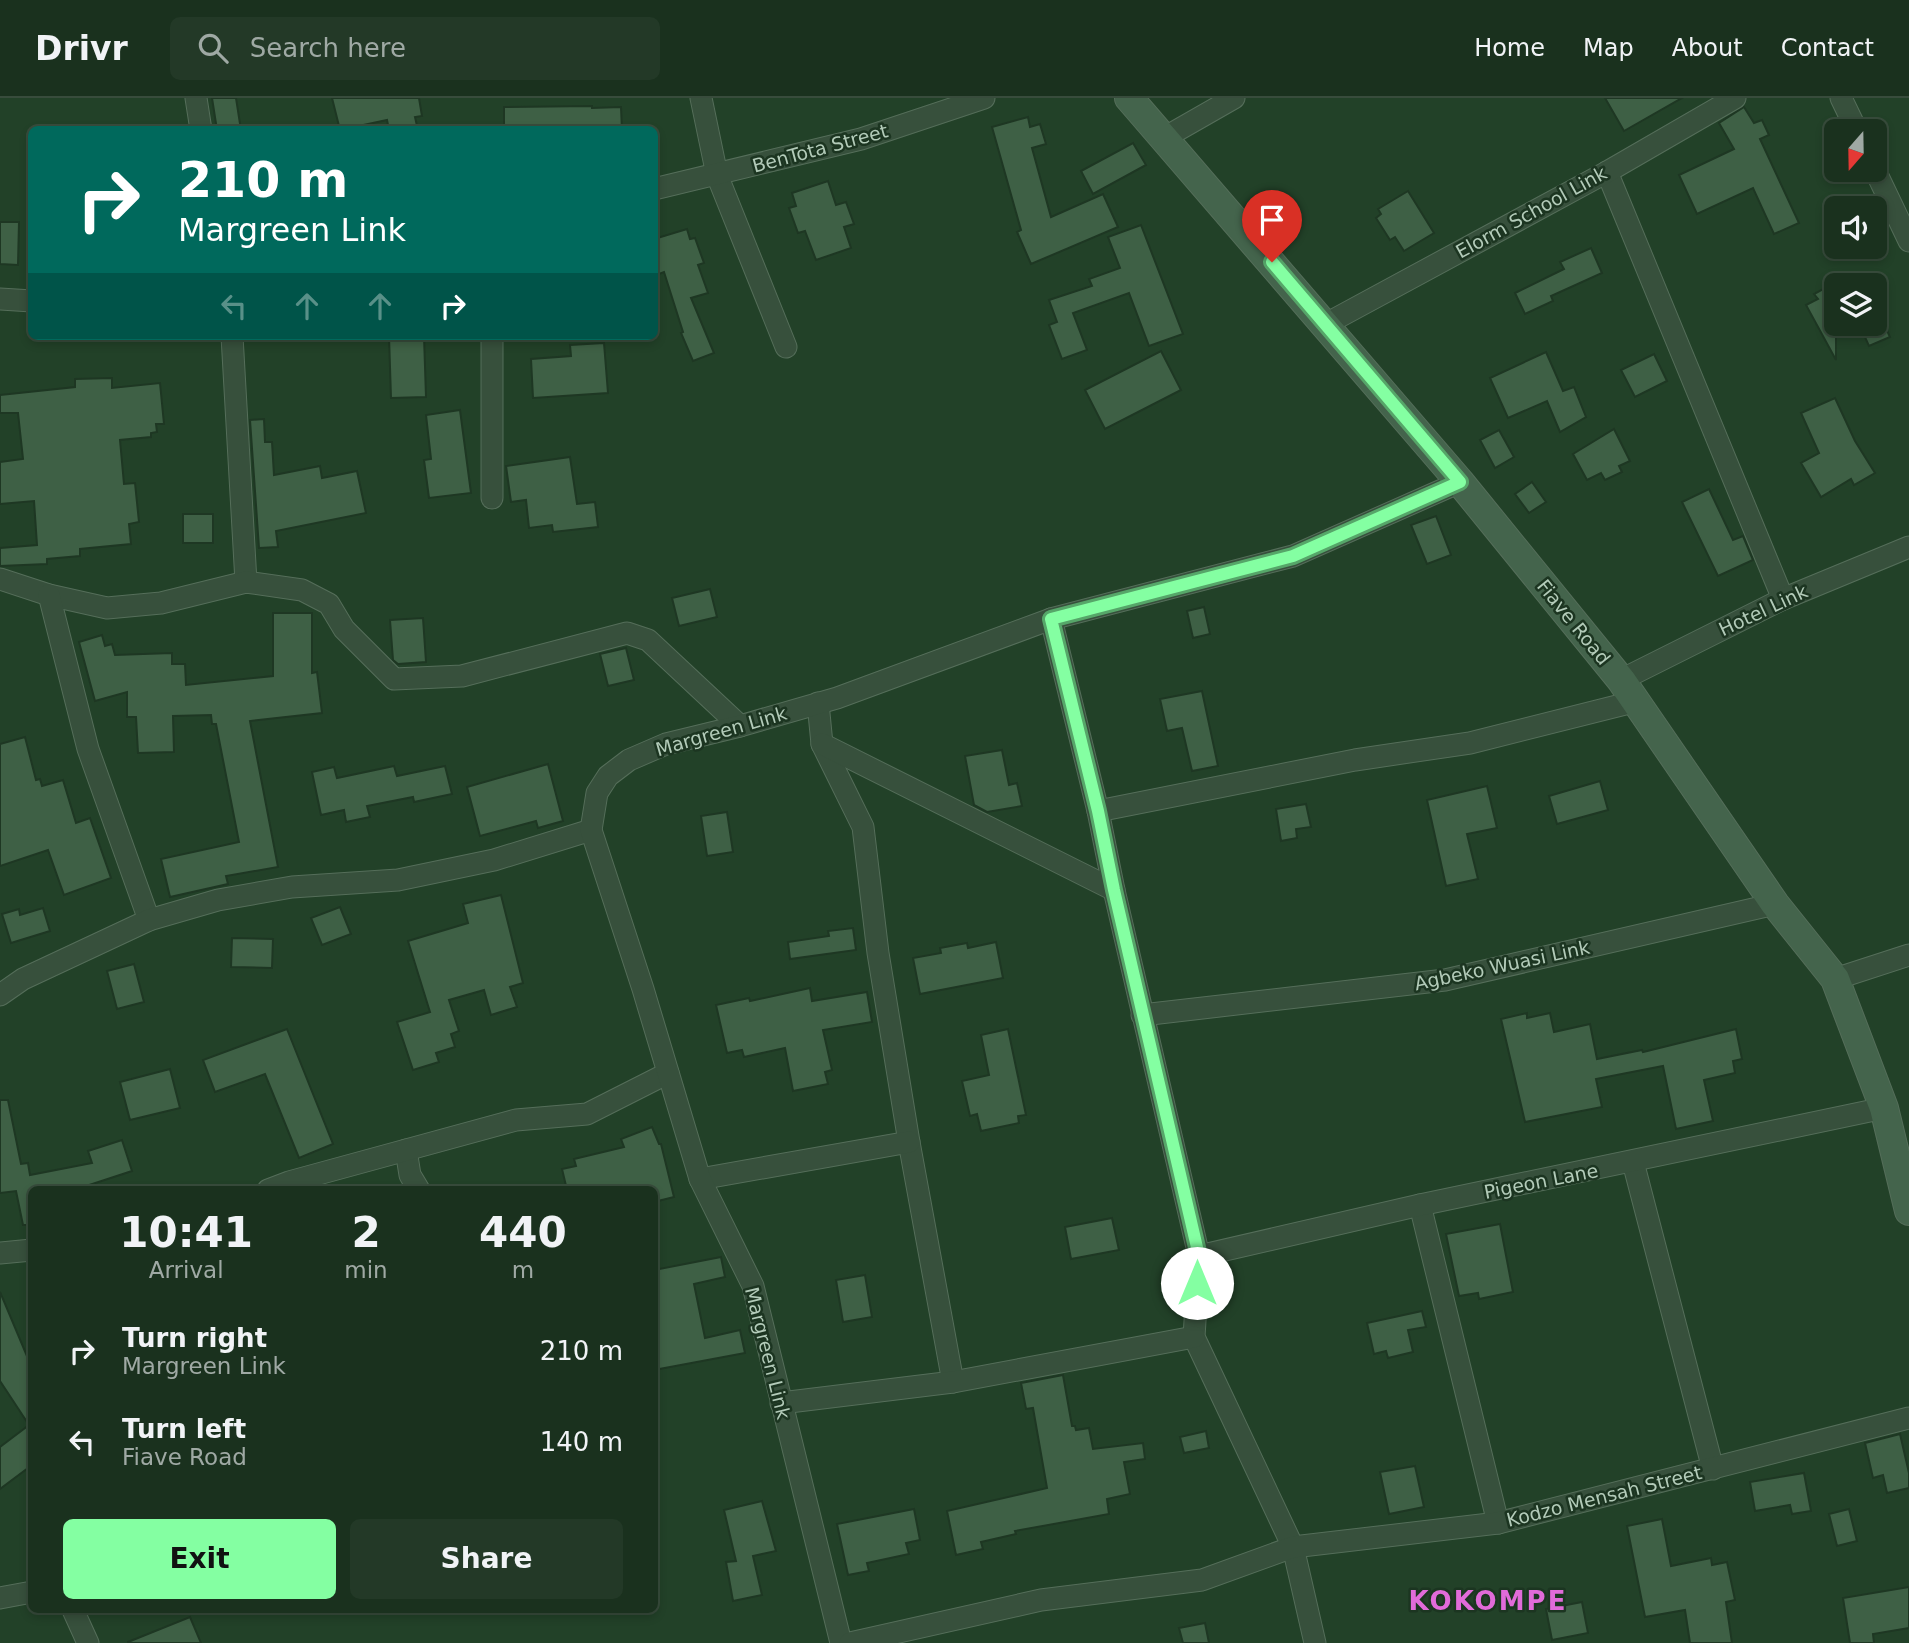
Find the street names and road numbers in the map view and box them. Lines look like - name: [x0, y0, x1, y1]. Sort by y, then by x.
- street label: BenTota Street: [750, 119, 890, 177]
- street label: Elorm School Link: [1452, 161, 1610, 263]
- street label: Fiave Road: [1533, 575, 1615, 669]
- street label: Hotel Link: [1715, 580, 1811, 640]
- street label: Margreen Link: [653, 702, 789, 760]
- street label: Agbeko Wuasi Link: [1412, 936, 1592, 994]
- street label: Pigeon Lane: [1482, 1159, 1600, 1203]
- street label: Margreen Link: [741, 1285, 795, 1421]
- street label: Kodzo Mensah Street: [1504, 1461, 1704, 1531]

